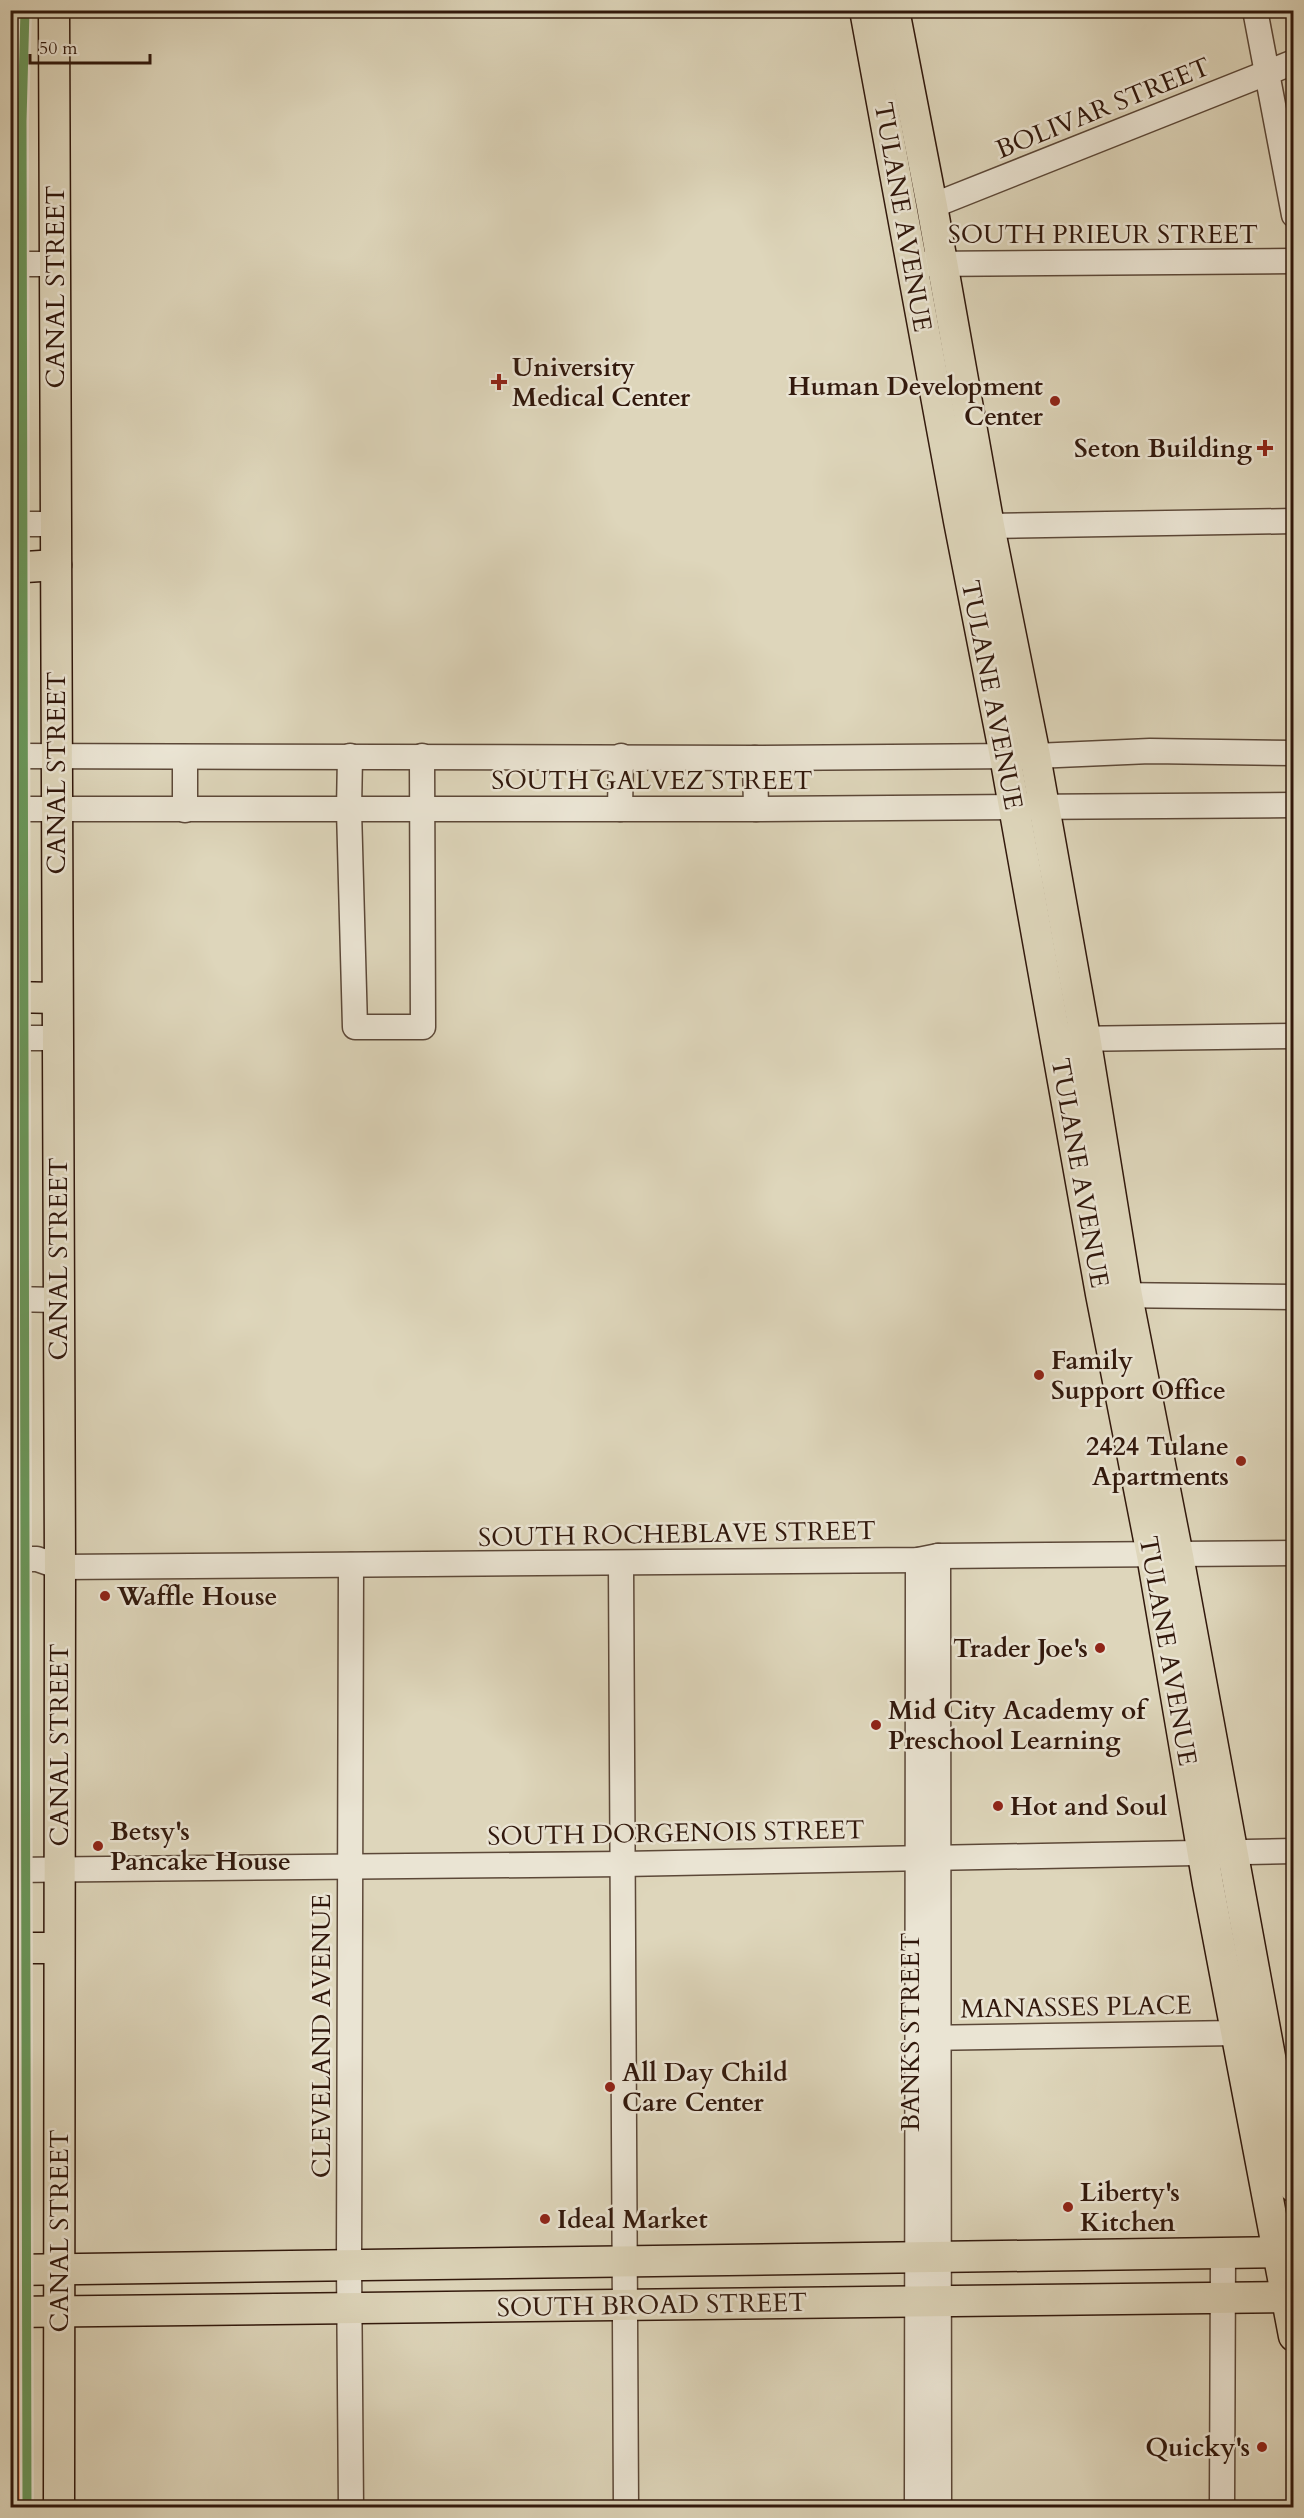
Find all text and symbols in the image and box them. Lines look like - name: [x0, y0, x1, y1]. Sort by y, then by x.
- scale bar: [30, 27, 150, 65]
- text: 50 m: [39, 36, 78, 61]
- street label: BOLIVAR STREET: [990, 49, 1216, 167]
- street label: TULANE AVENUE: [866, 99, 940, 335]
- street label: CANAL STREET: [38, 185, 73, 389]
- street label: SOUTH PRIEUR STREET: [948, 217, 1258, 252]
- place label: University Medical Center: [512, 350, 691, 415]
- place label: Human Development Center: [788, 369, 1044, 434]
- marker: University Medical Center: [490, 373, 508, 391]
- marker: Human Development Center: [1048, 394, 1062, 408]
- place label: Seton Building: [1074, 431, 1252, 466]
- marker: Seton Building: [1256, 439, 1274, 457]
- street label: TULANE AVENUE: [953, 577, 1031, 813]
- street label: CANAL STREET: [39, 671, 74, 875]
- street label: SOUTH GALVEZ STREET: [491, 763, 813, 798]
- street label: TULANE AVENUE: [1043, 1055, 1117, 1291]
- street label: CANAL STREET: [41, 1157, 76, 1361]
- place label: Family Support Office: [1051, 1343, 1226, 1408]
- marker: Family Support Office: [1032, 1368, 1046, 1382]
- place label: 2424 Tulane Apartments: [1086, 1429, 1229, 1494]
- marker: 2424 Tulane Apartments: [1234, 1454, 1248, 1468]
- street label: SOUTH ROCHEBLAVE STREET: [478, 1513, 876, 1555]
- street label: TULANE AVENUE: [1131, 1533, 1205, 1769]
- place label: Waffle House: [116, 1579, 278, 1614]
- marker: Waffle House: [98, 1589, 112, 1603]
- place label: Trader Joe's: [953, 1631, 1088, 1666]
- marker: Trader Joe's: [1093, 1641, 1107, 1655]
- street label: CANAL STREET: [42, 1643, 77, 1847]
- place label: Mid City Academy of Preschool Learning: [888, 1693, 1149, 1758]
- marker: Mid City Academy of Preschool Learning: [869, 1718, 883, 1732]
- place label: Hot and Soul: [1010, 1789, 1168, 1824]
- marker: Hot and Soul: [991, 1799, 1005, 1813]
- street label: SOUTH DORGENOIS STREET: [487, 1812, 865, 1854]
- place label: Betsy's Pancake House: [110, 1814, 291, 1879]
- marker: Betsy's Pancake House: [91, 1839, 105, 1853]
- street label: CLEVELAND AVENUE: [304, 1894, 339, 2178]
- street label: BANKS STREET: [893, 1933, 928, 2131]
- street label: MANASSES PLACE: [960, 1987, 1192, 2027]
- place label: All Day Child Care Center: [622, 2055, 788, 2120]
- marker: All Day Child Care Center: [603, 2080, 617, 2094]
- street label: CANAL STREET: [42, 2129, 77, 2333]
- place label: Liberty's Kitchen: [1080, 2175, 1180, 2240]
- marker: Liberty's Kitchen: [1061, 2200, 1075, 2214]
- place label: Ideal Market: [557, 2202, 708, 2237]
- marker: Ideal Market: [538, 2212, 552, 2226]
- street label: SOUTH BROAD STREET: [496, 2285, 808, 2325]
- place label: Quicky's: [1145, 2430, 1250, 2465]
- marker: Quicky's: [1255, 2440, 1269, 2454]

